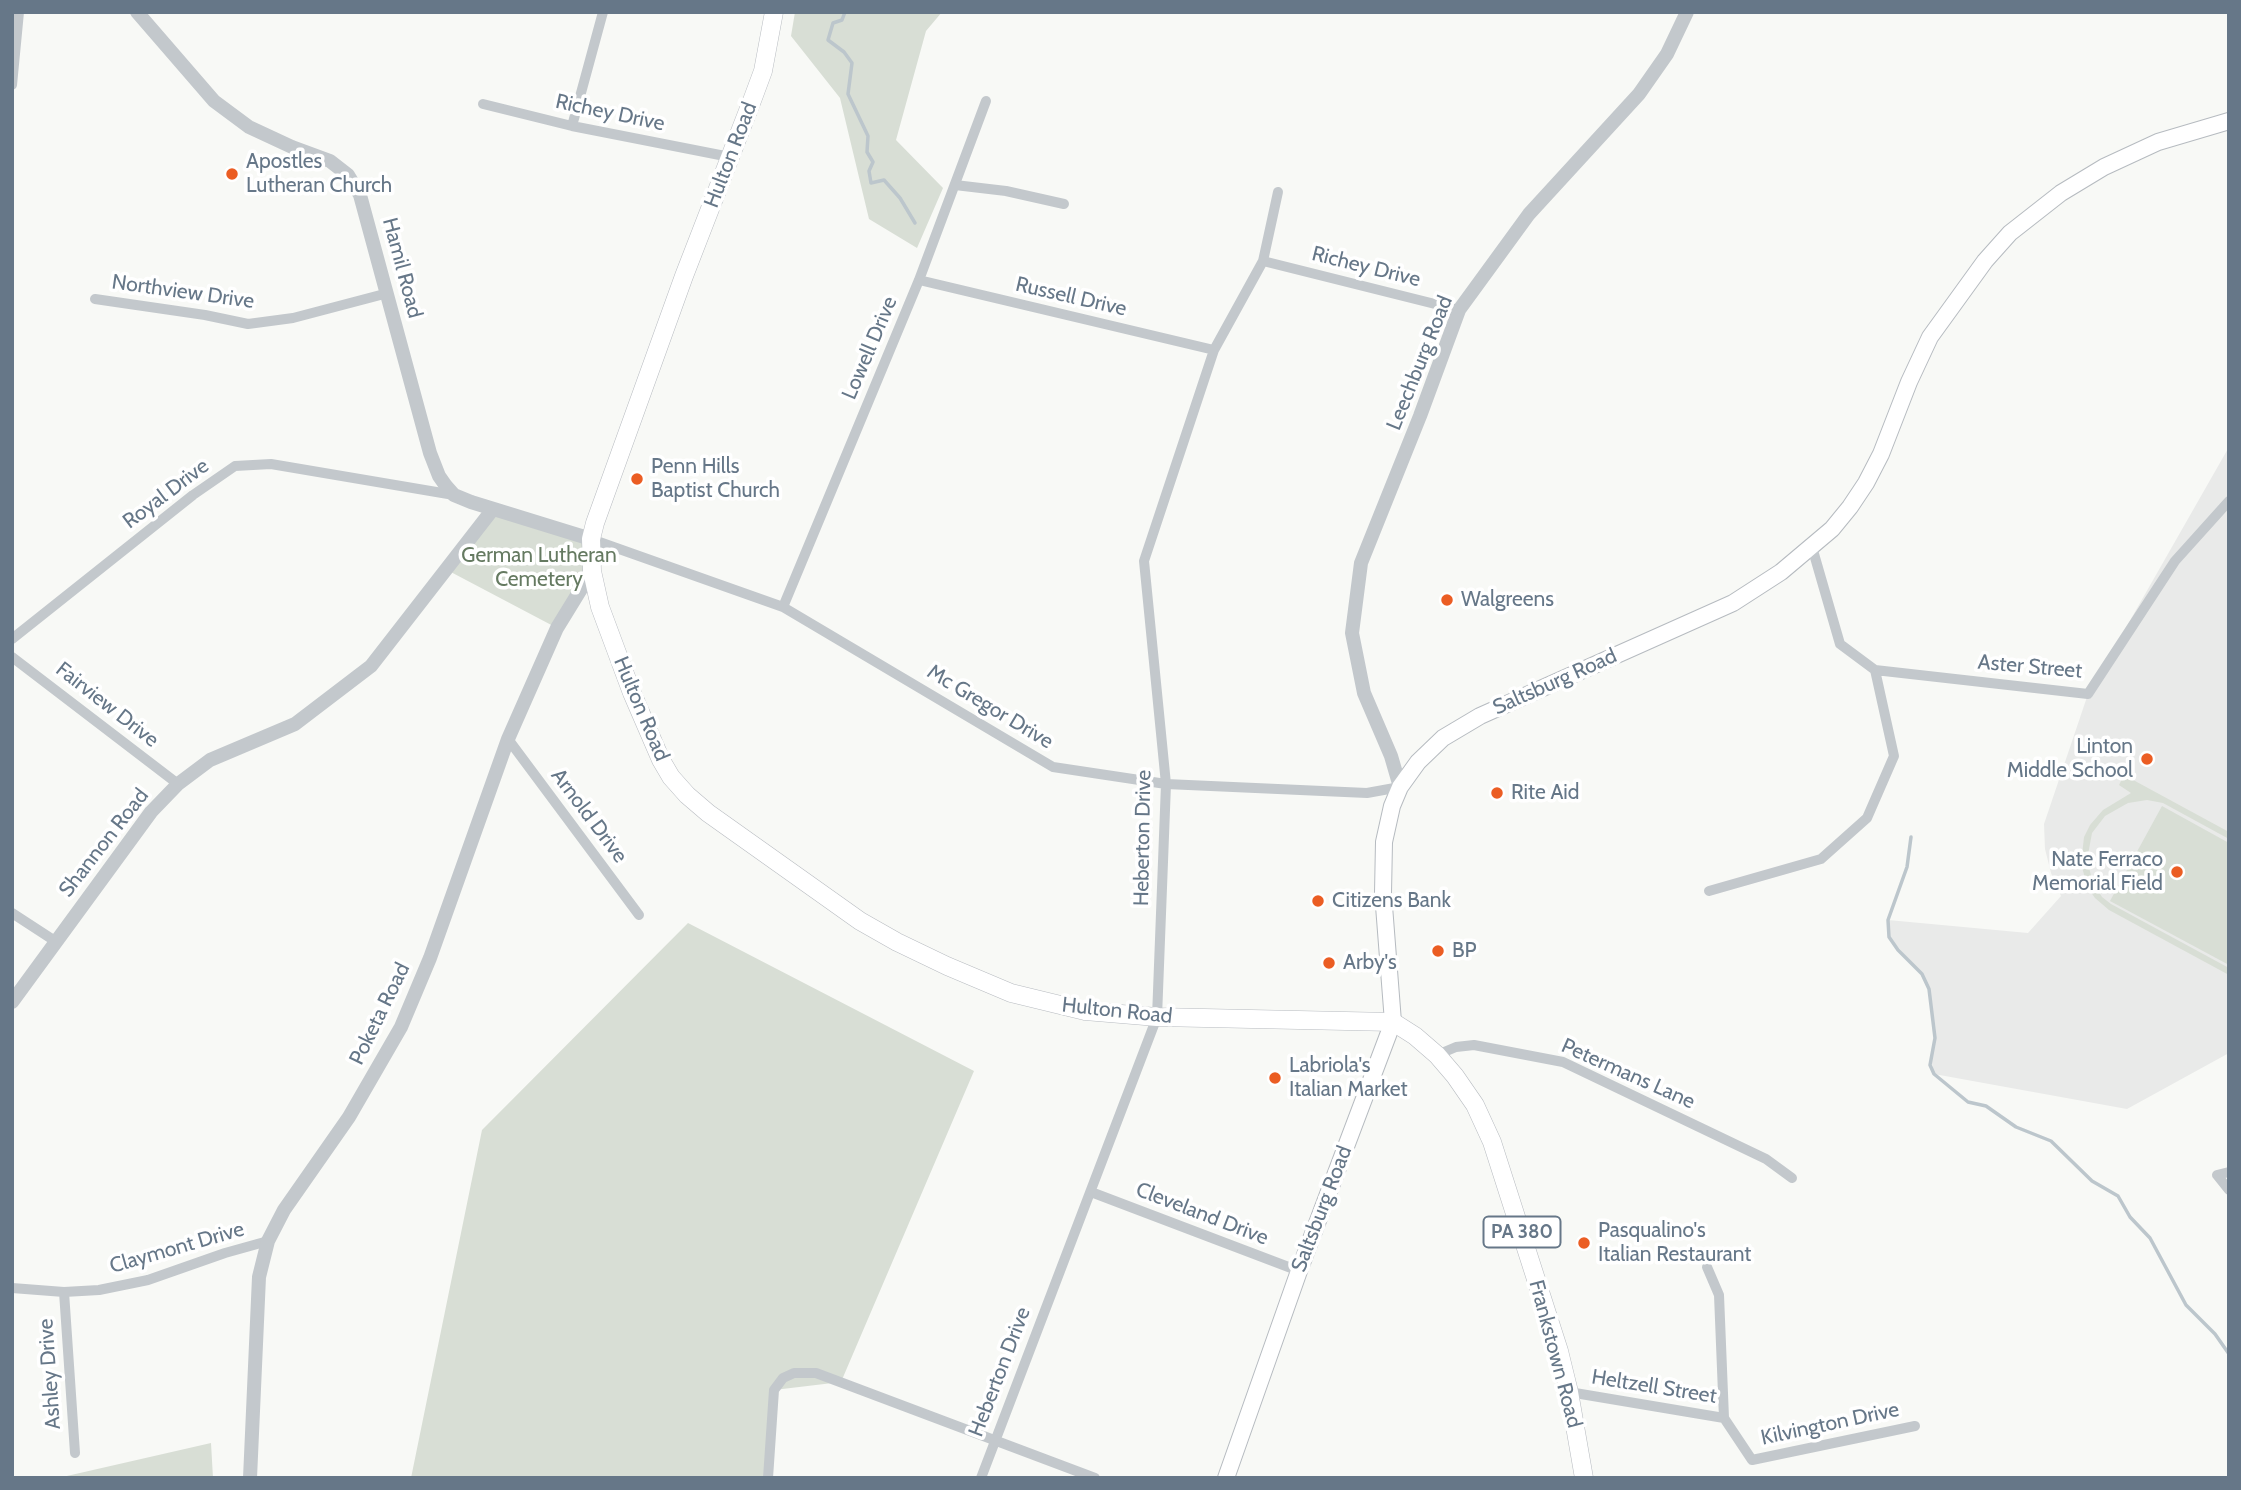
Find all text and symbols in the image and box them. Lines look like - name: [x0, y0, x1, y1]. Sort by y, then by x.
- street label: Richey Drive: [553, 89, 667, 137]
- street label: Hulton Road: [699, 99, 763, 211]
- place label: Apostles Lutheran Church: [246, 149, 392, 199]
- marker: Apostles Lutheran Church: [224, 166, 240, 182]
- street label: Hamil Road: [377, 215, 427, 321]
- street label: Richey Drive: [1309, 241, 1423, 293]
- street label: Northview Drive: [110, 270, 256, 314]
- street label: Russell Drive: [1013, 272, 1129, 322]
- street label: Leechburg Road: [1382, 292, 1458, 434]
- street label: Lowell Drive: [837, 293, 903, 403]
- street label: Royal Drive: [118, 454, 214, 534]
- place label: Penn Hills Baptist Church: [651, 454, 780, 504]
- marker: Penn Hills Baptist Church: [629, 471, 645, 487]
- park label: German Lutheran Cemetery: [461, 543, 617, 593]
- place label: Walgreens: [1461, 587, 1554, 613]
- marker: Walgreens: [1439, 592, 1455, 608]
- street label: Saltsburg Road: [1489, 643, 1621, 721]
- street label: Aster Street: [1977, 650, 2083, 684]
- street label: Hulton Road: [608, 653, 674, 765]
- street label: Fairview Drive: [51, 657, 163, 753]
- street label: Mc Gregor Drive: [922, 659, 1058, 755]
- place label: Linton Middle School: [2007, 734, 2133, 784]
- marker: Linton Middle School: [2139, 751, 2155, 767]
- street label: Arnold Drive: [545, 764, 633, 868]
- street label: Heberton Drive: [1129, 770, 1157, 906]
- place label: Rite Aid: [1511, 780, 1579, 806]
- street label: Shannon Road: [54, 784, 154, 902]
- marker: Rite Aid: [1489, 785, 1505, 801]
- place label: Nate Ferraco Memorial Field: [2032, 847, 2163, 897]
- marker: Nate Ferraco Memorial Field: [2169, 864, 2185, 880]
- place label: Citizens Bank: [1332, 888, 1451, 914]
- marker: Citizens Bank: [1310, 893, 1326, 909]
- place label: BP: [1452, 938, 1477, 964]
- marker: BP: [1430, 943, 1446, 959]
- place label: Arby's: [1343, 950, 1397, 976]
- marker: Arby's: [1321, 955, 1337, 971]
- street label: Poketa Road: [344, 959, 416, 1069]
- street label: Hulton Road: [1060, 993, 1174, 1029]
- street label: Petermans Lane: [1557, 1033, 1699, 1115]
- place label: Labriola's Italian Market: [1289, 1053, 1408, 1103]
- marker: Labriola's Italian Market: [1267, 1070, 1283, 1086]
- street label: Saltsburg Road: [1286, 1142, 1358, 1276]
- street label: Cleveland Drive: [1132, 1177, 1272, 1251]
- road number: PA 380: [1484, 1216, 1560, 1248]
- street label: Claymont Drive: [107, 1217, 247, 1279]
- place label: Pasqualino's Italian Restaurant: [1598, 1218, 1751, 1268]
- marker: Pasqualino's Italian Restaurant: [1576, 1235, 1592, 1251]
- street label: Frankstown Road: [1523, 1277, 1587, 1431]
- street label: Heberton Drive: [964, 1304, 1036, 1440]
- street label: Ashley Drive: [34, 1318, 66, 1430]
- street label: Heltzell Street: [1590, 1365, 1718, 1409]
- street label: Kilvington Drive: [1759, 1397, 1901, 1451]

